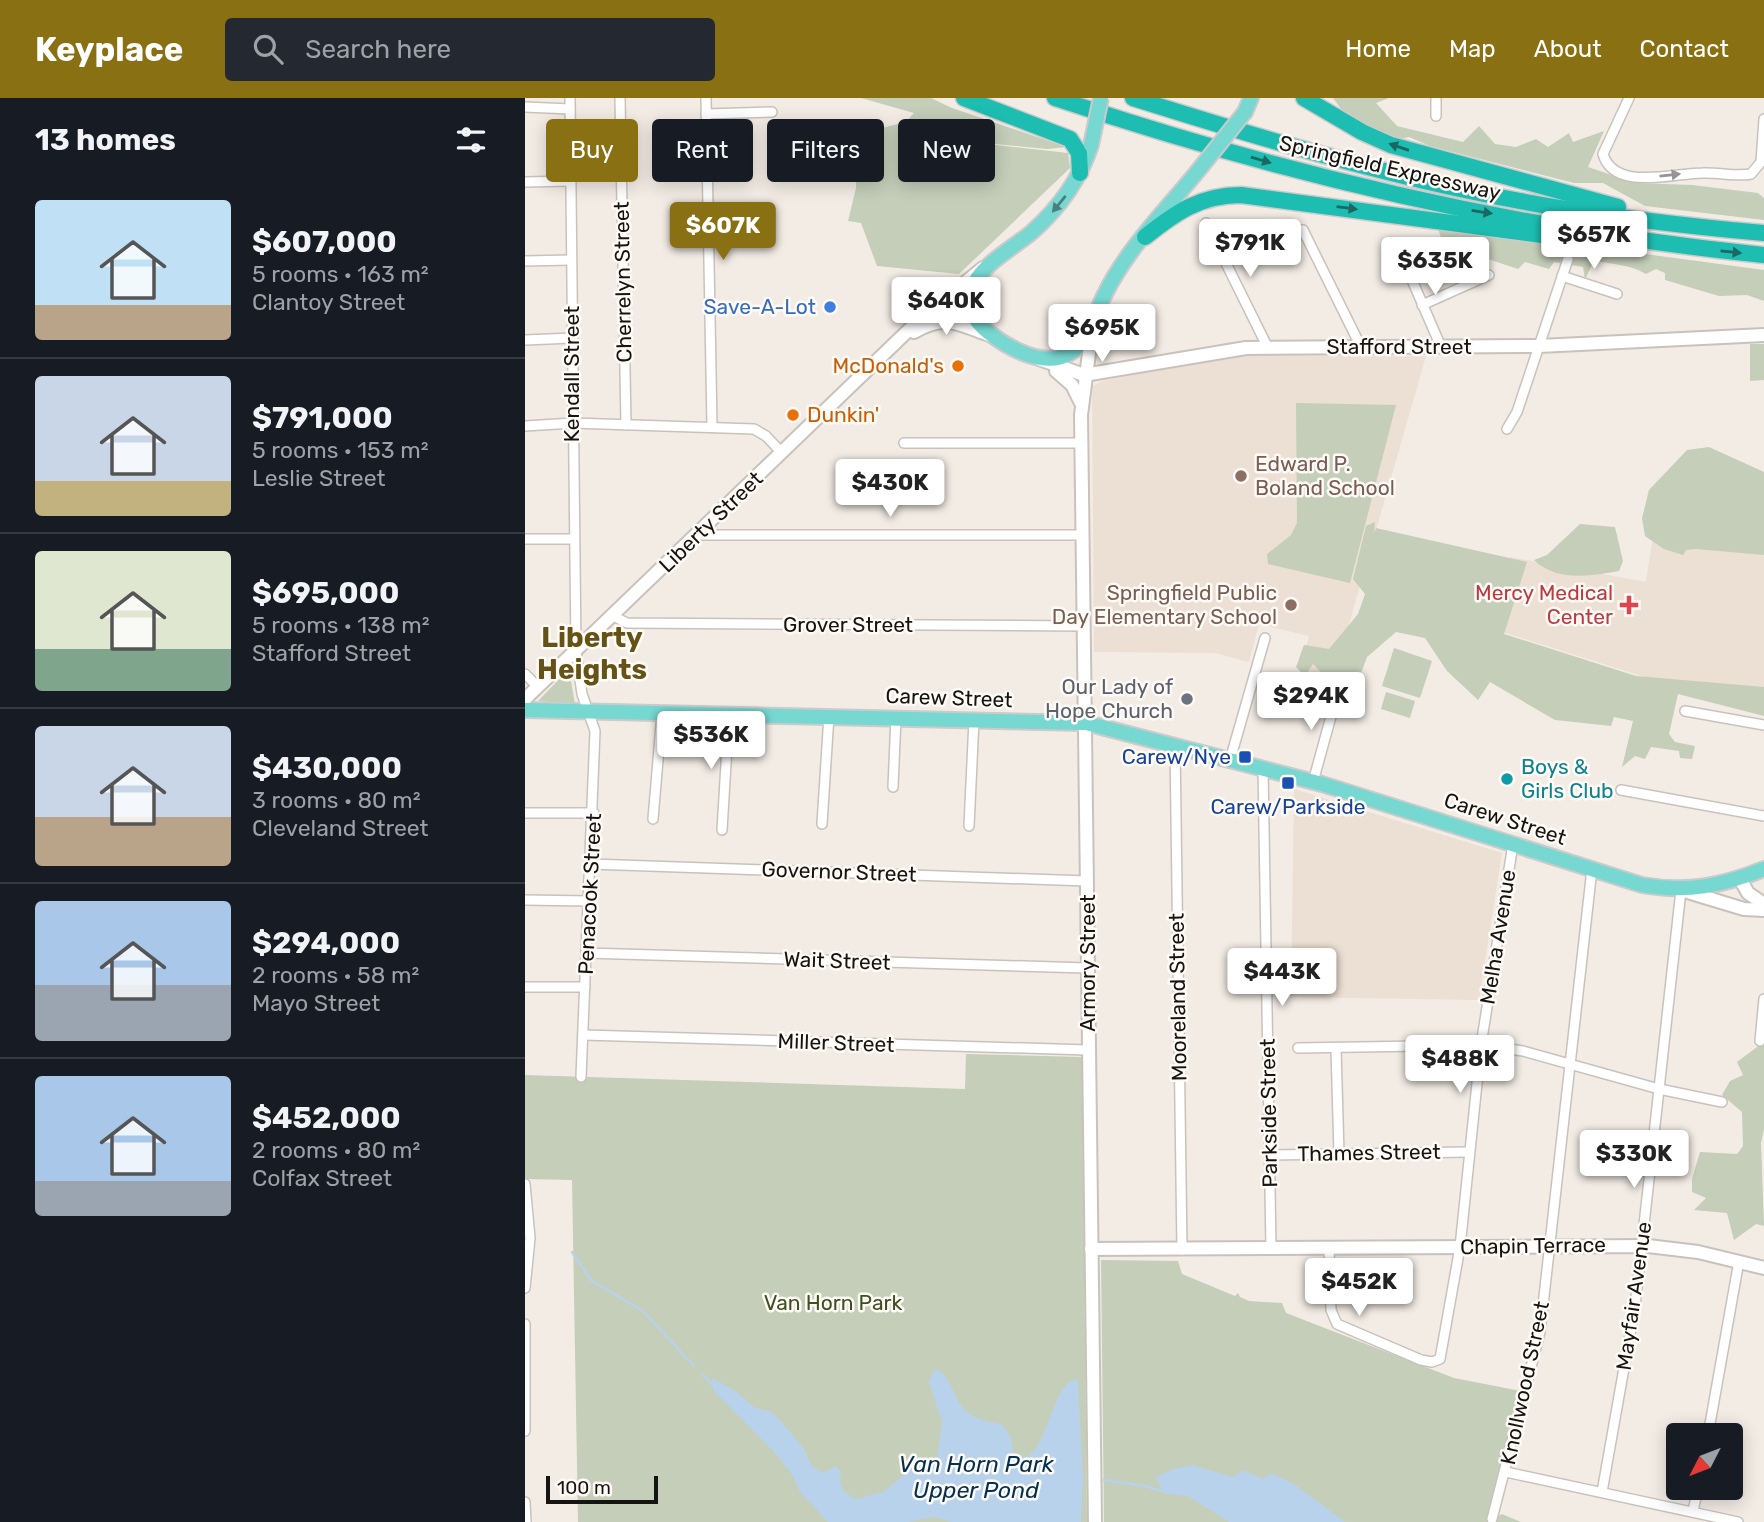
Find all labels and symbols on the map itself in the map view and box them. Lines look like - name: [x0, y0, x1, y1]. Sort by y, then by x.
- street label: Springfield Expressway: [1277, 130, 1504, 205]
- one-way arrow: [1389, 141, 1410, 152]
- one-way arrow: [1250, 155, 1272, 166]
- one-way arrow: [1659, 170, 1681, 181]
- one-way arrow: [1051, 195, 1066, 213]
- street label: Cherrelyn Street: [609, 201, 636, 363]
- pin: $607K: [674, 202, 772, 262]
- one-way arrow: [1336, 203, 1358, 214]
- one-way arrow: [1471, 207, 1493, 218]
- pin: $657K: [1545, 212, 1643, 271]
- pin: $791K: [1201, 220, 1299, 279]
- pin: $635K: [1386, 238, 1484, 297]
- one-way arrow: [1720, 246, 1742, 257]
- pin: $640K: [897, 278, 995, 337]
- place label: Save-A-Lot: [704, 294, 816, 319]
- marker: Save-A-Lot: [822, 299, 838, 315]
- pin: $695K: [1053, 304, 1151, 364]
- street label: Kendall Street: [559, 306, 584, 442]
- street label: Stafford Street: [1326, 334, 1472, 359]
- place label: McDonald's: [832, 353, 944, 378]
- marker: McDonald's: [950, 358, 966, 374]
- place label: Dunkin': [807, 402, 879, 427]
- marker: Dunkin': [785, 407, 801, 423]
- place label: Edward P. Boland School: [1255, 451, 1395, 500]
- pin: $430K: [841, 460, 939, 519]
- street label: Liberty Street: [654, 466, 768, 577]
- marker: Edward P. Boland School: [1233, 468, 1249, 484]
- place label: Springfield Public Day Elementary School: [1052, 580, 1277, 629]
- place label: Mercy Medical Center: [1475, 580, 1613, 629]
- marker: Mercy Medical Center: [1619, 595, 1639, 615]
- marker: Springfield Public Day Elementary School: [1283, 597, 1299, 613]
- street label: Grover Street: [783, 612, 913, 637]
- district label: Liberty Heights: [537, 621, 647, 686]
- pin: $294K: [1262, 672, 1360, 732]
- place label: Our Lady of Hope Church: [1045, 674, 1173, 723]
- street label: Carew Street: [885, 683, 1013, 712]
- marker: Our Lady of Hope Church: [1179, 691, 1195, 707]
- pin: $536K: [662, 712, 760, 771]
- place label: Carew/Nye: [1122, 744, 1231, 769]
- marker: Carew/Nye: [1237, 749, 1253, 765]
- place label: Boys & Girls Club: [1521, 754, 1614, 803]
- marker: Boys & Girls Club: [1499, 771, 1515, 787]
- marker: Carew/Parkside: [1280, 775, 1296, 791]
- street label: Carew Street: [1441, 787, 1569, 850]
- place label: Carew/Parkside: [1210, 794, 1366, 819]
- street label: Penacook Street: [573, 813, 606, 975]
- street label: Governor Street: [761, 856, 917, 887]
- street label: Melha Avenue: [1475, 868, 1520, 1006]
- street label: Armory Street: [1075, 894, 1100, 1032]
- street label: Mooreland Street: [1164, 913, 1191, 1081]
- street label: Wait Street: [783, 946, 891, 975]
- pin: $443K: [1233, 948, 1331, 1008]
- street label: Miller Street: [777, 1028, 895, 1057]
- pin: $488K: [1411, 1035, 1509, 1095]
- street label: Parkside Street: [1255, 1038, 1282, 1188]
- pin: $330K: [1585, 1130, 1683, 1190]
- street label: Thames Street: [1297, 1139, 1441, 1166]
- street label: Mayfair Avenue: [1611, 1220, 1656, 1372]
- street label: Chapin Terrace: [1460, 1232, 1606, 1259]
- pin: $452K: [1310, 1258, 1408, 1318]
- park label: Van Horn Park: [764, 1290, 902, 1315]
- street label: Knollwood Street: [1495, 1299, 1554, 1467]
- north arrow: [1666, 1423, 1743, 1500]
- water label: Van Horn Park Upper Pond: [898, 1450, 1055, 1504]
- scale bar: [546, 1473, 658, 1505]

